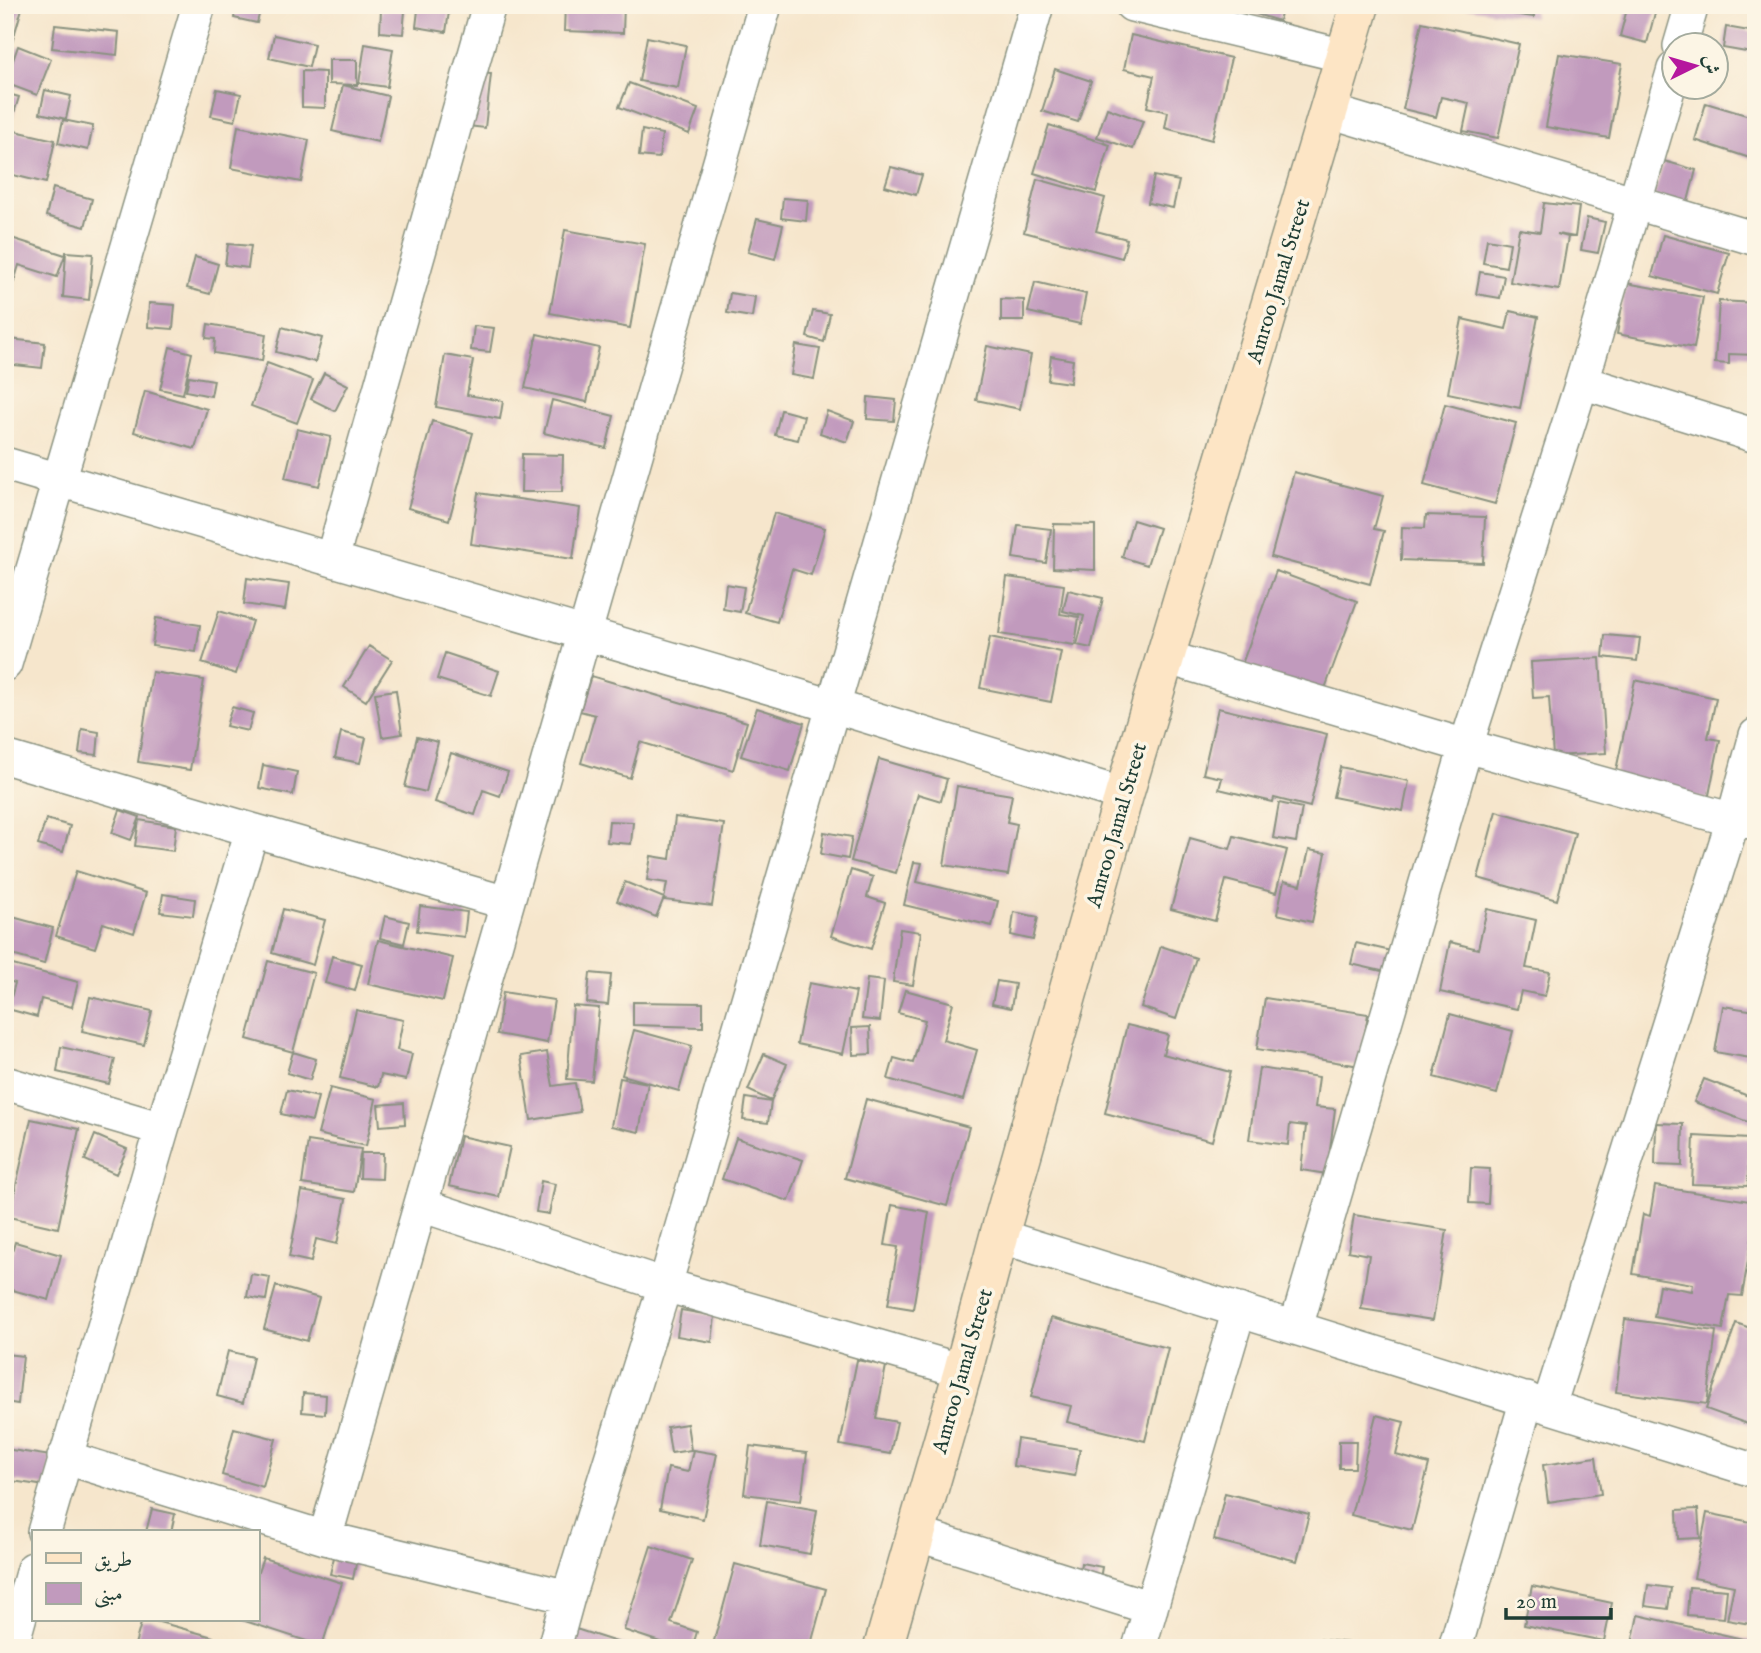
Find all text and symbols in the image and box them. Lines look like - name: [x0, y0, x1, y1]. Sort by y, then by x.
- north arrow: [1660, 32, 1730, 102]
- text: ش: [1697, 54, 1723, 75]
- street label: Amroo Jamal Street: [1241, 196, 1317, 368]
- street label: Amroo Jamal Street: [1081, 740, 1154, 912]
- street label: Amroo Jamal Street: [927, 1286, 1000, 1458]
- legend: [32, 1530, 259, 1622]
- text: طريق: [94, 1547, 132, 1574]
- scale bar: [1506, 1576, 1610, 1620]
- text: مبنى: [94, 1581, 123, 1608]
- text: 20 m: [1516, 1589, 1557, 1616]

